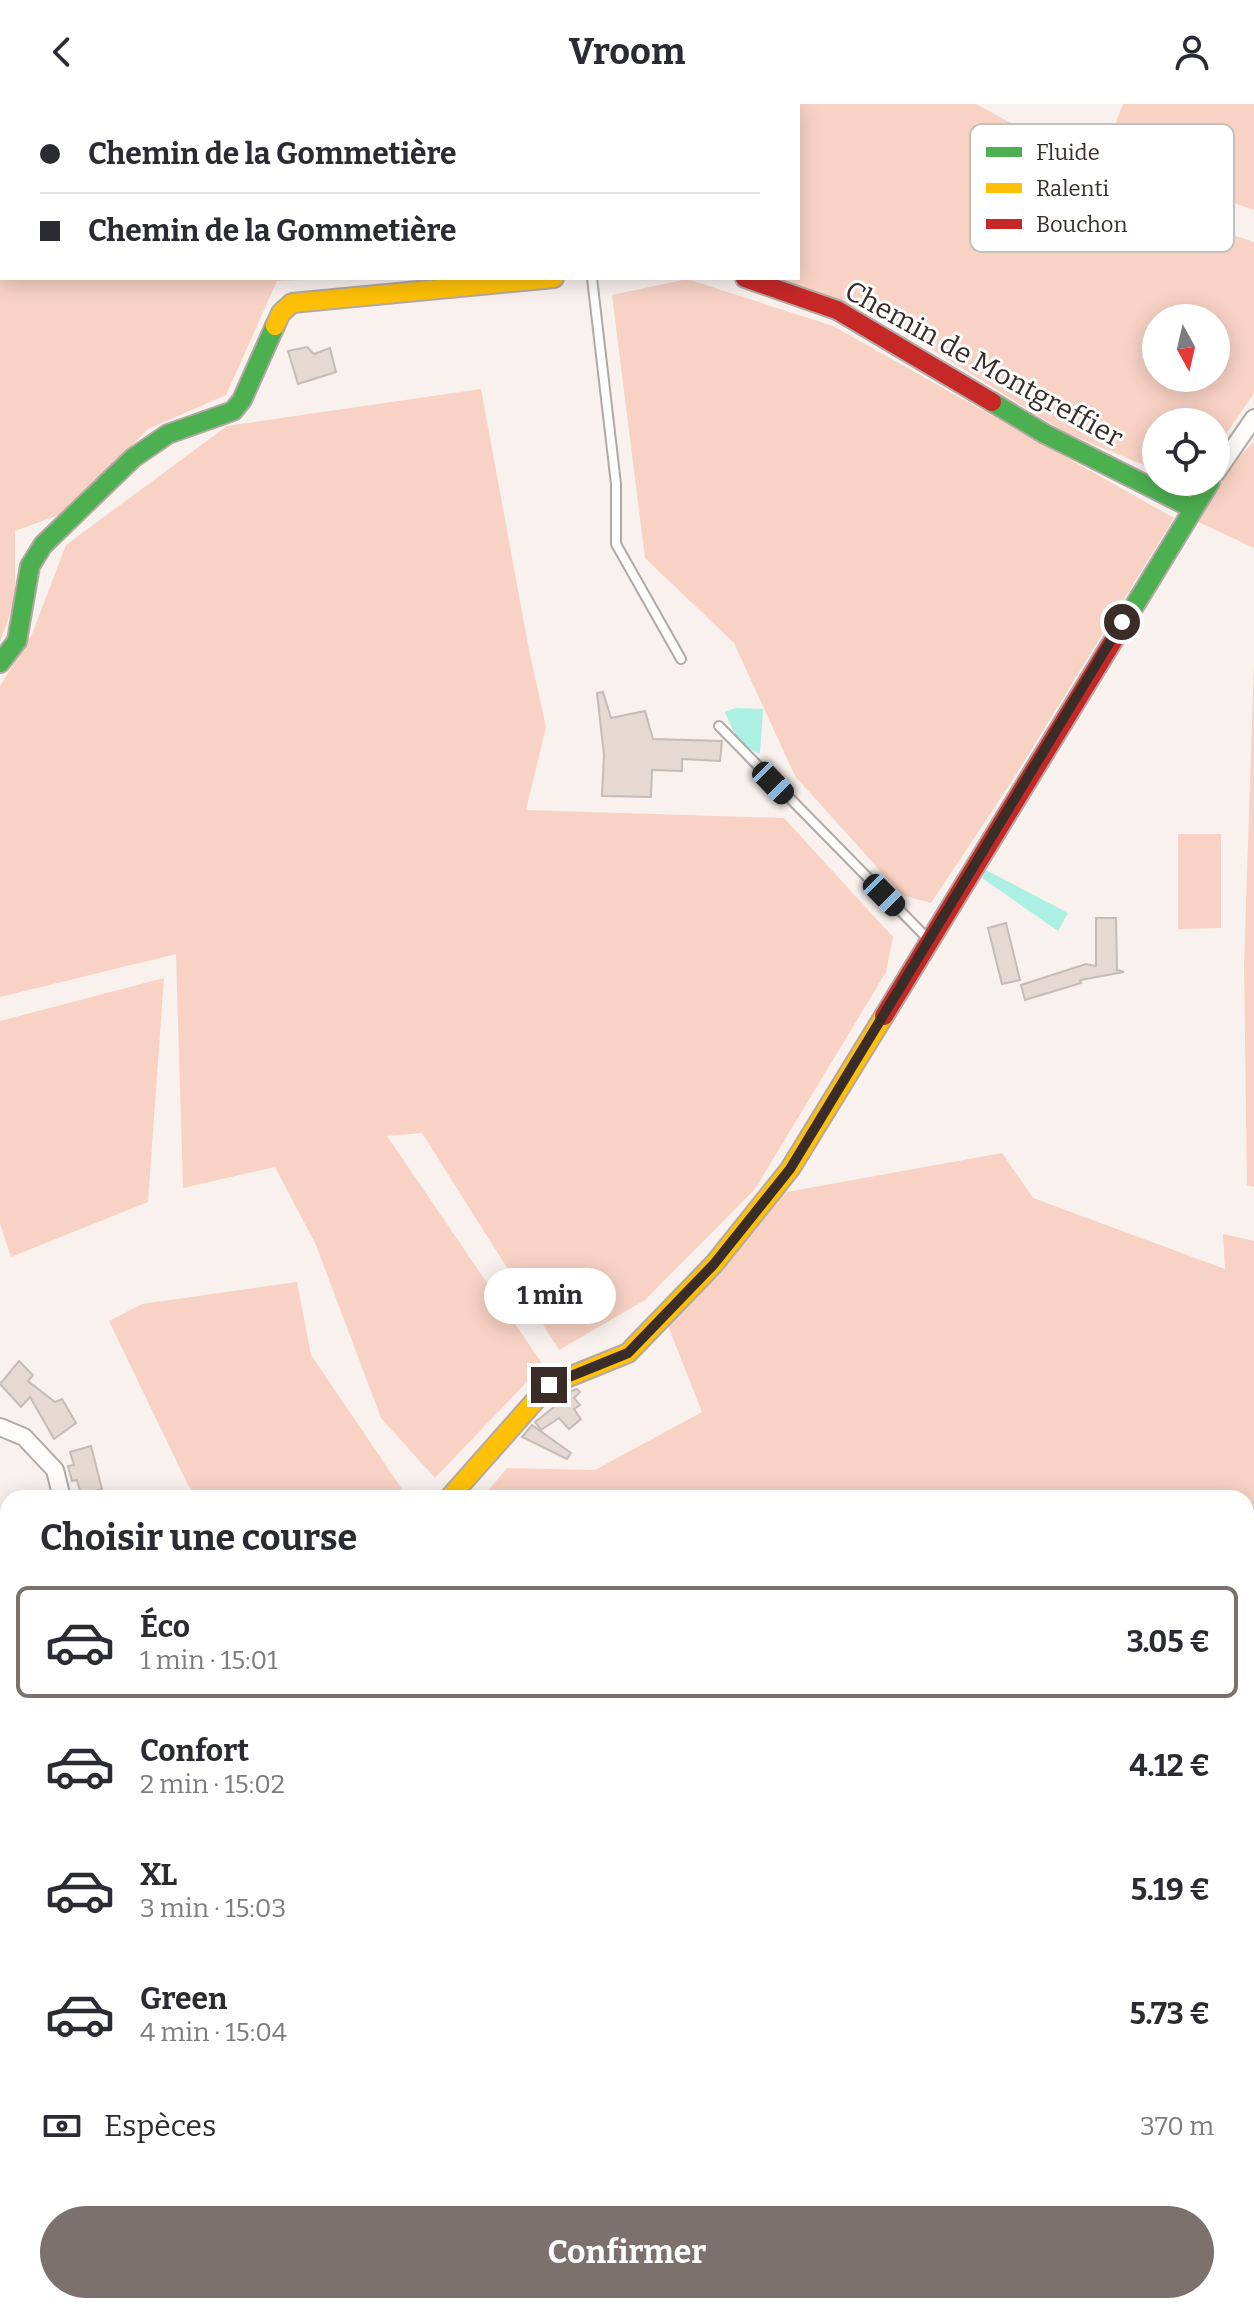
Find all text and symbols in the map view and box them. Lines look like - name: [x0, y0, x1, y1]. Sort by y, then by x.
- icon: back: [40, 30, 84, 74]
- text: Vroom: [569, 30, 685, 74]
- icon: person: [1170, 30, 1214, 74]
- legend: [970, 124, 1234, 252]
- text: Chemin de la Gommetière: [88, 136, 457, 172]
- text: Fluide: [1036, 139, 1100, 166]
- text: Ralenti: [1036, 175, 1109, 202]
- text: Bouchon: [1036, 211, 1127, 238]
- text: Chemin de la Gommetière: [88, 213, 457, 249]
- street label: Chemin de Montgreffier: [839, 274, 1129, 454]
- north arrow: [1142, 304, 1230, 392]
- map controls: [1142, 304, 1230, 496]
- button: locate: [1142, 408, 1230, 496]
- route start: [1104, 604, 1140, 640]
- car: [748, 757, 798, 809]
- car: [859, 870, 909, 920]
- callout: 1 min: [483, 1269, 615, 1325]
- text: 1 min: [517, 1280, 583, 1311]
- route end: [531, 1367, 567, 1403]
- text: Choisir une course: [40, 1516, 357, 1560]
- icon: car: [44, 1606, 116, 1678]
- text: Éco: [140, 1609, 190, 1645]
- text: 3.05 €: [1126, 1624, 1210, 1660]
- text: 1 min · 15:01: [140, 1645, 278, 1676]
- icon: car: [44, 1730, 116, 1802]
- text: Confort: [140, 1733, 249, 1769]
- text: 4.12 €: [1129, 1748, 1210, 1784]
- text: 2 min · 15:02: [140, 1769, 285, 1800]
- icon: car: [44, 1854, 116, 1926]
- text: XL: [140, 1857, 177, 1893]
- text: 5.19 €: [1131, 1872, 1210, 1908]
- text: 3 min · 15:03: [140, 1893, 286, 1924]
- icon: car: [44, 1978, 116, 2050]
- text: Green: [140, 1981, 227, 2017]
- text: 5.73 €: [1130, 1996, 1210, 2032]
- text: 4 min · 15:04: [140, 2017, 287, 2048]
- icon: cash: [40, 2104, 84, 2148]
- text: Espèces: [104, 2108, 216, 2144]
- text: 370 m: [1140, 2111, 1214, 2142]
- button: Confirmer: [40, 2206, 1214, 2298]

